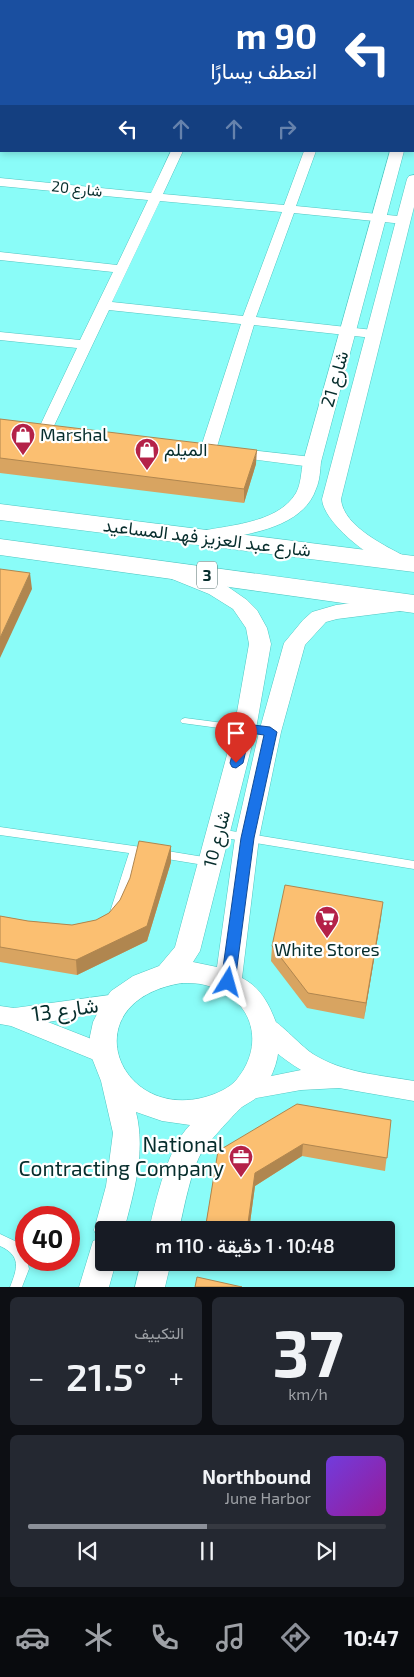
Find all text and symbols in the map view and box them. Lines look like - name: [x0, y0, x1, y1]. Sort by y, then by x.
- text: 90 m: [236, 14, 317, 56]
- icon: left: [335, 20, 400, 85]
- text: انعطف يسارًا: [211, 57, 317, 83]
- icon: left: [114, 115, 142, 143]
- icon: ahead: [167, 115, 195, 143]
- icon: ahead: [220, 115, 248, 143]
- icon: right: [273, 115, 301, 143]
- street label: شارع 20: [50, 176, 104, 203]
- street label: شارع 21: [316, 348, 354, 410]
- shop icon: Marshal: [10, 422, 36, 456]
- place label: Marshal: [40, 423, 108, 445]
- shop icon: الميلم: [134, 437, 160, 471]
- place label: الميلم: [164, 438, 207, 462]
- street label: شارع عبد العزيز فهد المساعيد: [102, 513, 312, 563]
- road number: 3: [197, 562, 217, 588]
- pin: [215, 712, 257, 763]
- icon: arrive: [222, 719, 250, 747]
- street label: شارع 10: [198, 808, 236, 870]
- supermarket icon: White Stores: [314, 905, 340, 939]
- place label: White Stores: [274, 938, 380, 960]
- position arrow: [201, 955, 253, 1007]
- street label: شارع 13: [30, 991, 100, 1029]
- place label: National Contracting Company: [19, 1131, 225, 1180]
- office icon: National Contracting Company: [228, 1144, 254, 1178]
- speed limit sign: 40: [15, 1206, 80, 1271]
- text: 10:48 · 1 دقيقة · 110 m: [155, 1234, 335, 1257]
- text: 37: [272, 1312, 344, 1390]
- text: التكييف: [134, 1323, 184, 1342]
- text: 21.5°: [66, 1353, 147, 1399]
- text: −: [28, 1360, 44, 1394]
- text: +: [169, 1360, 184, 1394]
- text: km/h: [288, 1384, 328, 1403]
- text: Northbound: [202, 1465, 311, 1488]
- text: June Harbor: [224, 1488, 311, 1507]
- icon: previous: [74, 1537, 102, 1565]
- icon: pause: [193, 1537, 221, 1565]
- icon: next: [312, 1537, 340, 1565]
- icon: car: [15, 1620, 50, 1655]
- icon: climate: [81, 1620, 116, 1655]
- icon: phone: [147, 1620, 182, 1655]
- icon: music: [213, 1620, 248, 1655]
- icon: directions: [278, 1620, 313, 1655]
- text: 10:47: [344, 1624, 399, 1650]

